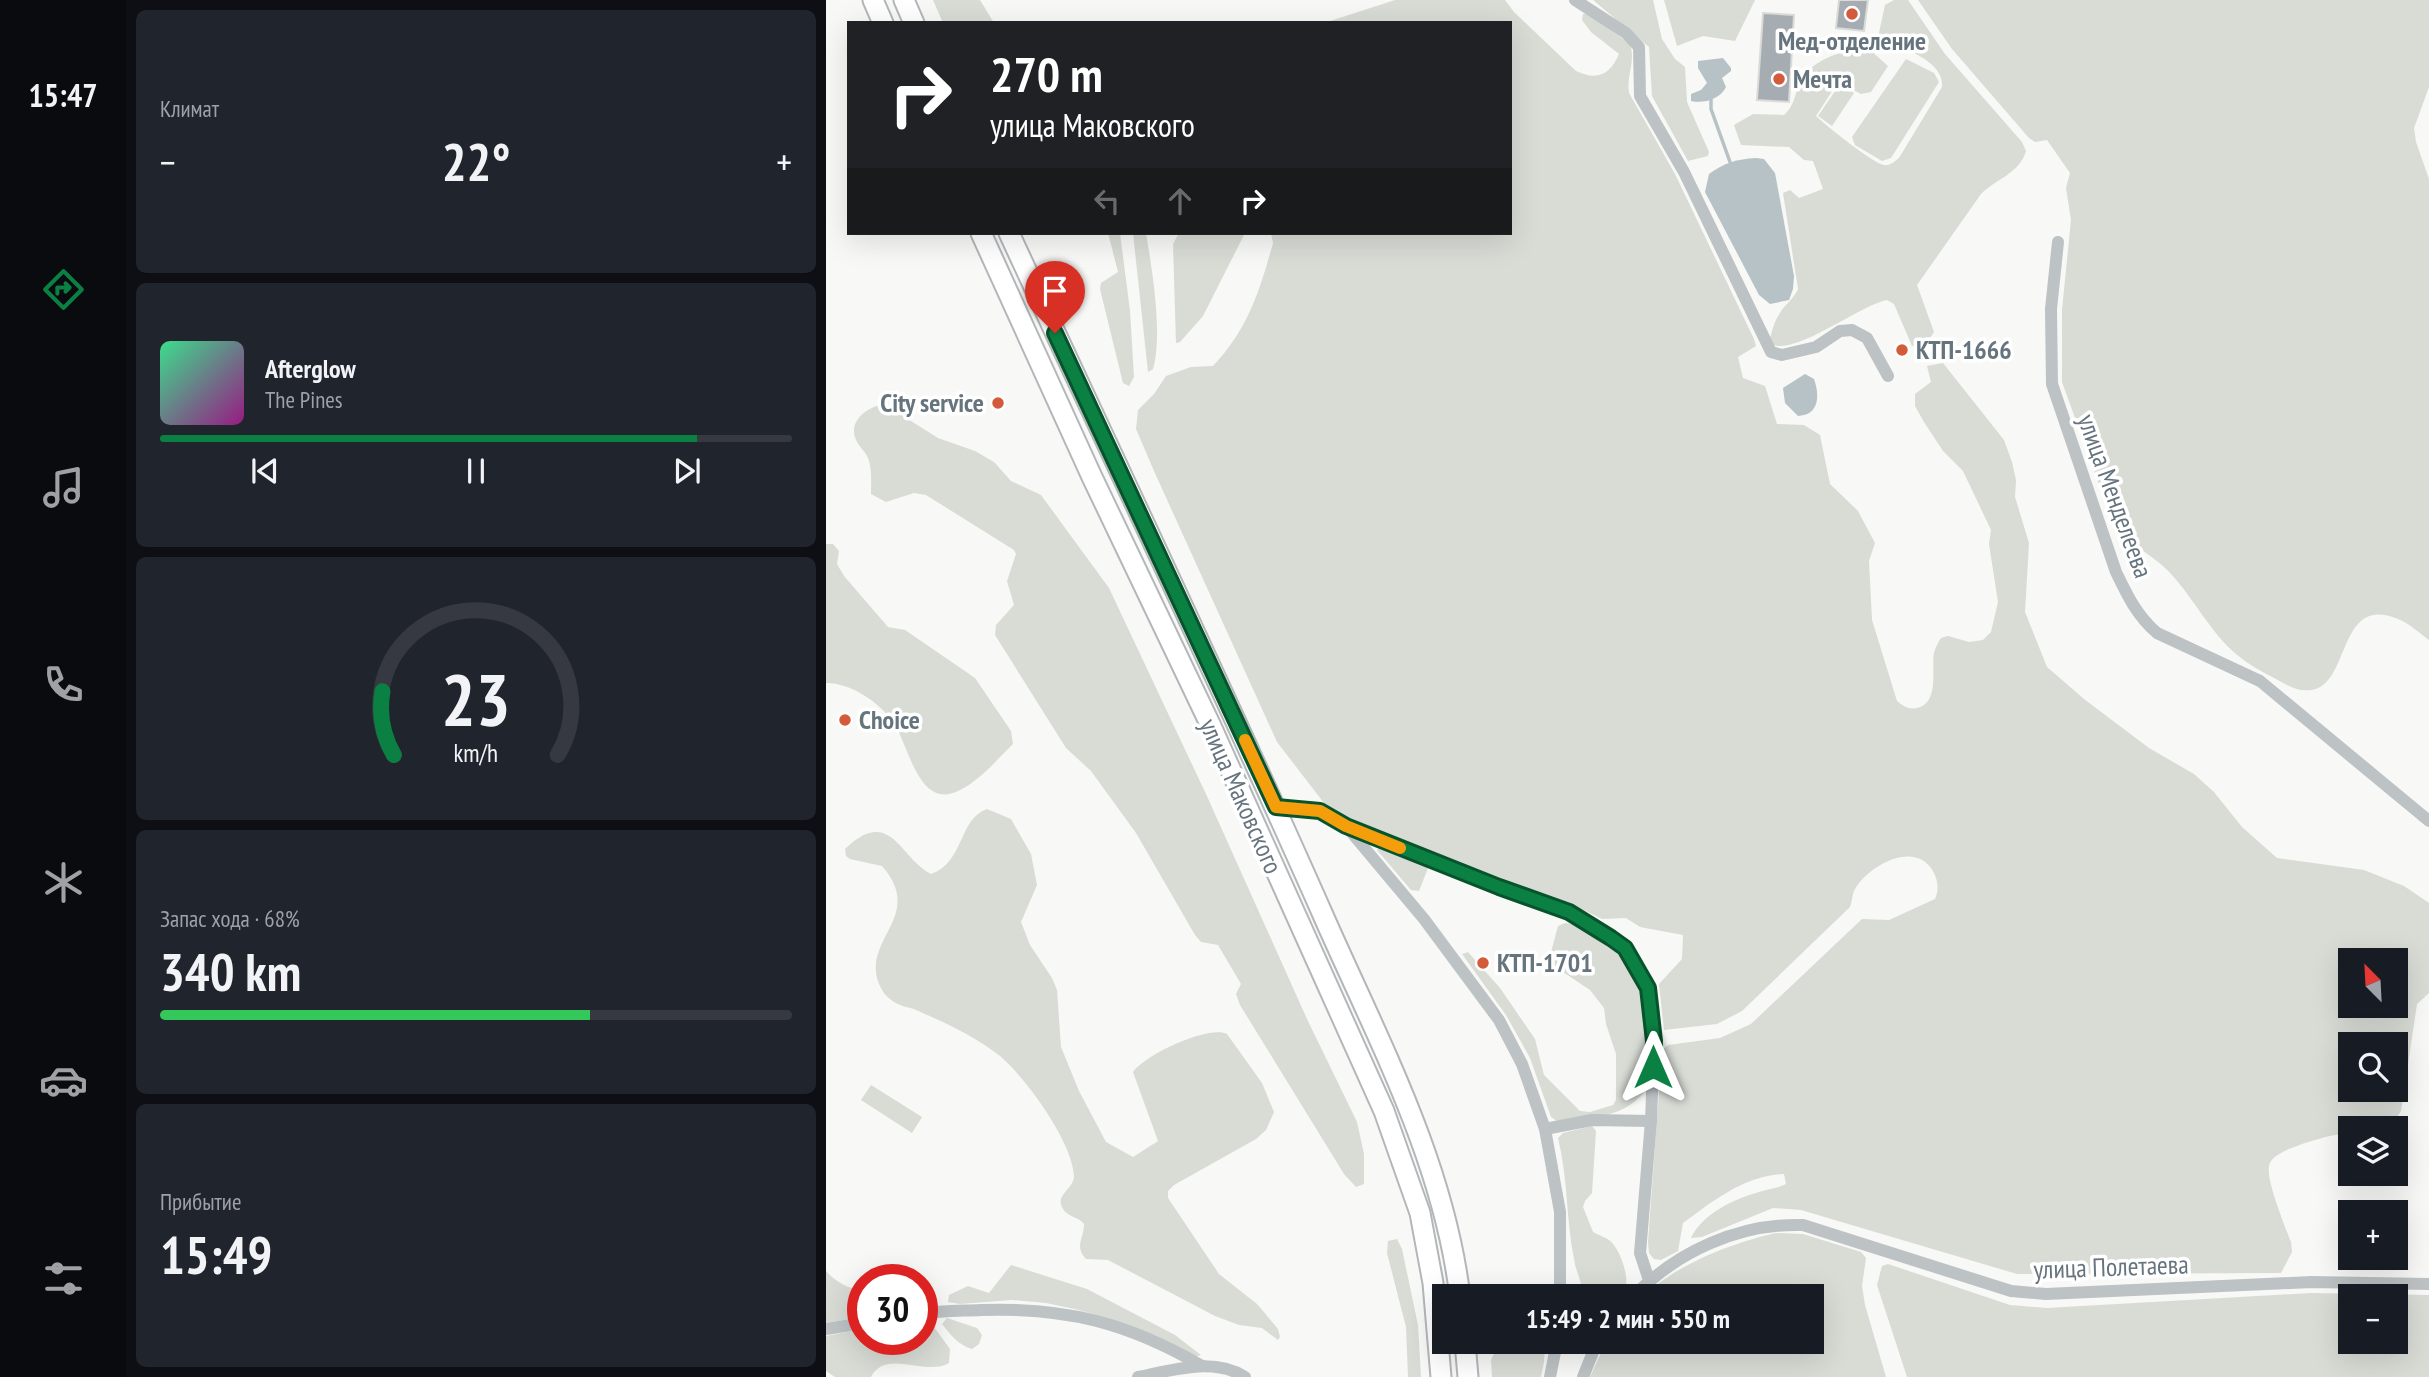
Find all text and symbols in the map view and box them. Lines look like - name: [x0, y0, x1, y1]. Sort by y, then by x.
- marker: Мед-отделение: [1844, 6, 1860, 22]
- place label: Мед-отделение: [1778, 24, 1926, 57]
- text: 270 m: [990, 42, 1103, 106]
- icon: right: [875, 49, 966, 140]
- place label: Мечта: [1793, 62, 1852, 95]
- marker: Мечта: [1771, 71, 1787, 87]
- text: 15:47: [28, 74, 98, 116]
- text: Климат: [160, 94, 219, 123]
- text: улица Маковского: [990, 104, 1195, 146]
- text: 22°: [442, 128, 510, 195]
- text: −: [160, 137, 176, 186]
- text: +: [776, 137, 792, 186]
- icon: left: [1088, 182, 1126, 220]
- icon: ahead: [1161, 182, 1199, 220]
- icon: right: [1234, 182, 1272, 220]
- pin: [1025, 261, 1085, 333]
- icon: directions: [39, 265, 88, 314]
- icon: arrive: [1036, 272, 1074, 310]
- place label: КТП-1666: [1916, 333, 2012, 366]
- marker: КТП-1666: [1894, 342, 1910, 358]
- text: Afterglow: [265, 352, 356, 385]
- text: The Pines: [265, 385, 343, 414]
- place label: City service: [880, 386, 984, 419]
- marker: City service: [990, 395, 1006, 411]
- street label: улица Менделеева: [2071, 409, 2160, 582]
- icon: previous: [246, 452, 284, 490]
- icon: pause: [457, 452, 495, 490]
- icon: next: [668, 452, 706, 490]
- icon: music: [39, 463, 88, 512]
- text: 23: [441, 651, 511, 745]
- icon: phone: [39, 660, 88, 709]
- place label: Choice: [859, 703, 920, 736]
- marker: Choice: [837, 712, 853, 728]
- street label: улица Маковского: [1193, 713, 1290, 878]
- text: km/h: [454, 736, 498, 768]
- icon: climate: [39, 858, 88, 907]
- text: Запас хода · 68%: [160, 904, 300, 933]
- text: 340 km: [160, 938, 301, 1005]
- place label: КТП-1701: [1497, 946, 1593, 979]
- north arrow: [2338, 948, 2408, 1018]
- map controls: [2338, 948, 2408, 1354]
- marker: КТП-1701: [1475, 955, 1491, 971]
- position arrow: [1616, 1030, 1690, 1104]
- button: search: [2338, 1032, 2408, 1102]
- icon: car: [39, 1056, 88, 1105]
- button: layers: [2338, 1116, 2408, 1186]
- text: Прибытие: [160, 1187, 241, 1216]
- button: +: [2338, 1200, 2408, 1270]
- text: 15:49: [160, 1221, 272, 1288]
- street label: улица Полетаева: [2033, 1247, 2189, 1286]
- icon: filters: [39, 1254, 88, 1303]
- speed limit sign: 30: [847, 1264, 938, 1355]
- button: −: [2338, 1284, 2408, 1354]
- text: 15:49 · 2 мин · 550 m: [1526, 1302, 1730, 1335]

